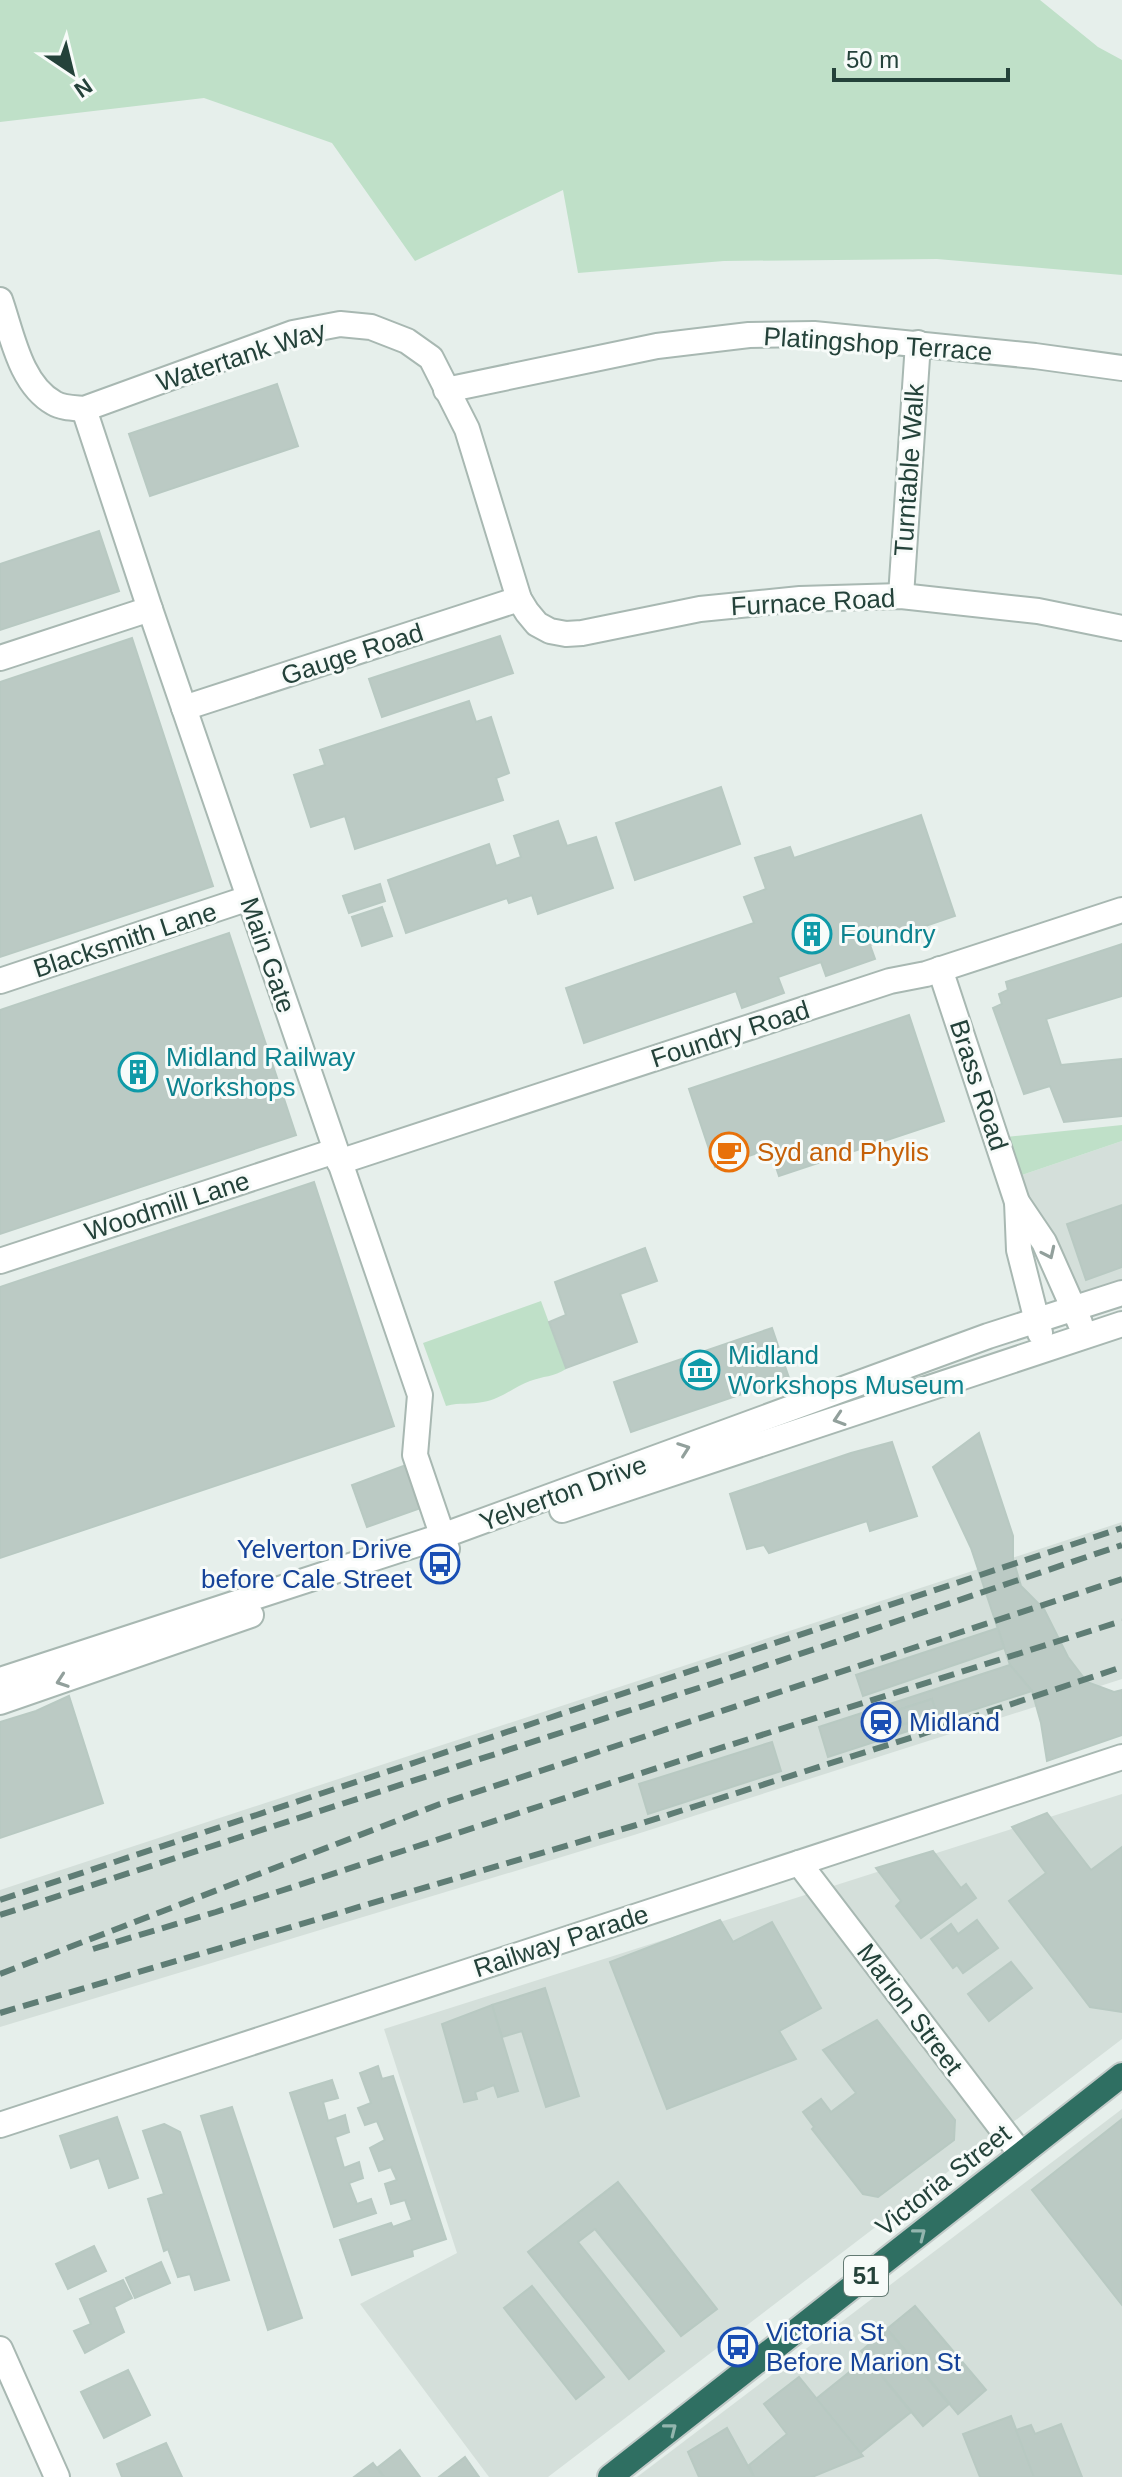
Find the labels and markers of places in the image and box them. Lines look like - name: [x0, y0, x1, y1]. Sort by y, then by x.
- building icon: Foundry: [791, 913, 833, 955]
- place label: Foundry: [840, 919, 935, 949]
- place label: Midland Railway Workshops: [166, 1042, 355, 1102]
- building icon: Midland Railway Workshops: [117, 1051, 159, 1093]
- cafe icon: Syd and Phylis: [708, 1131, 750, 1173]
- place label: Syd and Phylis: [757, 1137, 929, 1167]
- place label: Midland Workshops Museum: [728, 1340, 965, 1400]
- museum icon: Midland Workshops Museum: [679, 1349, 721, 1391]
- place label: Yelverton Drive before Cale Street: [201, 1534, 413, 1594]
- bus stop icon: Yelverton Drive before Cale Street: [419, 1543, 461, 1585]
- station icon: Midland: [860, 1701, 902, 1743]
- place label: Midland: [909, 1707, 1000, 1737]
- place label: Victoria St Before Marion St: [766, 2317, 962, 2377]
- bus stop icon: Victoria St Before Marion St: [717, 2326, 759, 2368]

